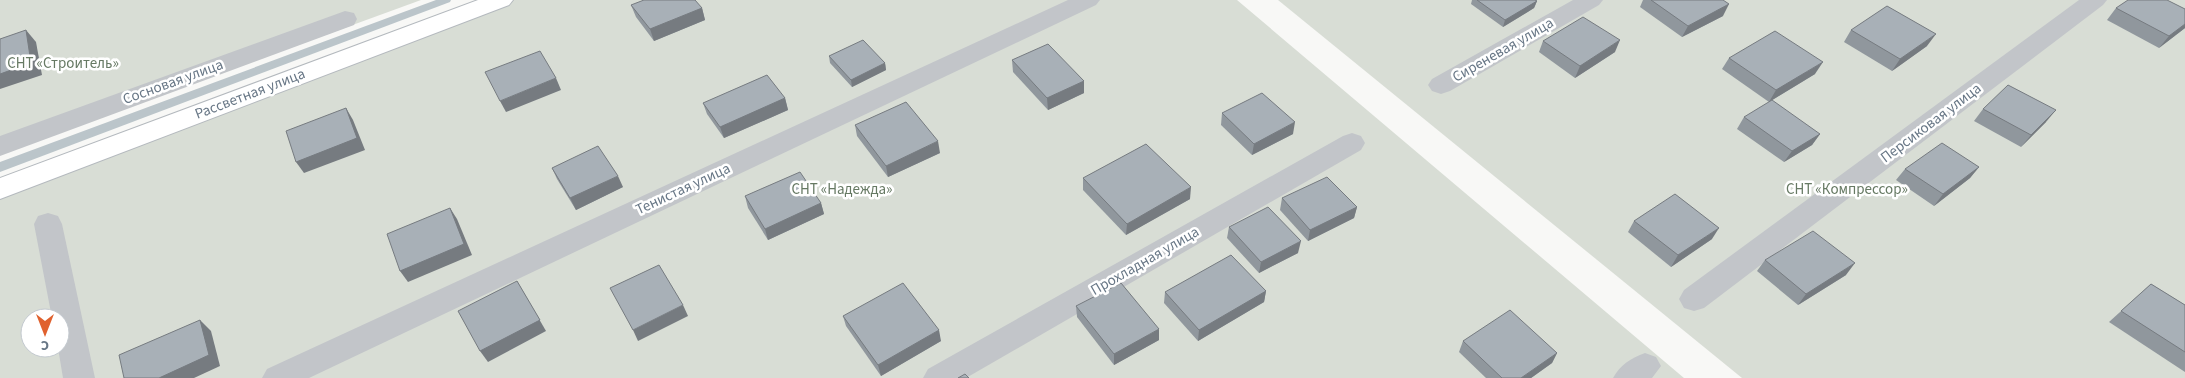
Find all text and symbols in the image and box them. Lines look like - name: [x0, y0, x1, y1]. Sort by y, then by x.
- street label: Сиреневая улица: [1448, 12, 1558, 88]
- park label: СНТ «Строитель»: [7, 53, 119, 74]
- street label: Сосновая улица: [120, 54, 226, 110]
- street label: Рассветная улица: [192, 63, 308, 125]
- street label: Персиковая улица: [1876, 78, 1986, 168]
- street label: Тенистая улица: [632, 158, 734, 220]
- park label: СНТ «Надежда»: [791, 179, 893, 200]
- park label: СНТ «Компрессор»: [1786, 179, 1908, 200]
- street label: Прохладная улица: [1087, 221, 1203, 301]
- north arrow: [20, 308, 70, 358]
- text: С: [41, 335, 49, 355]

